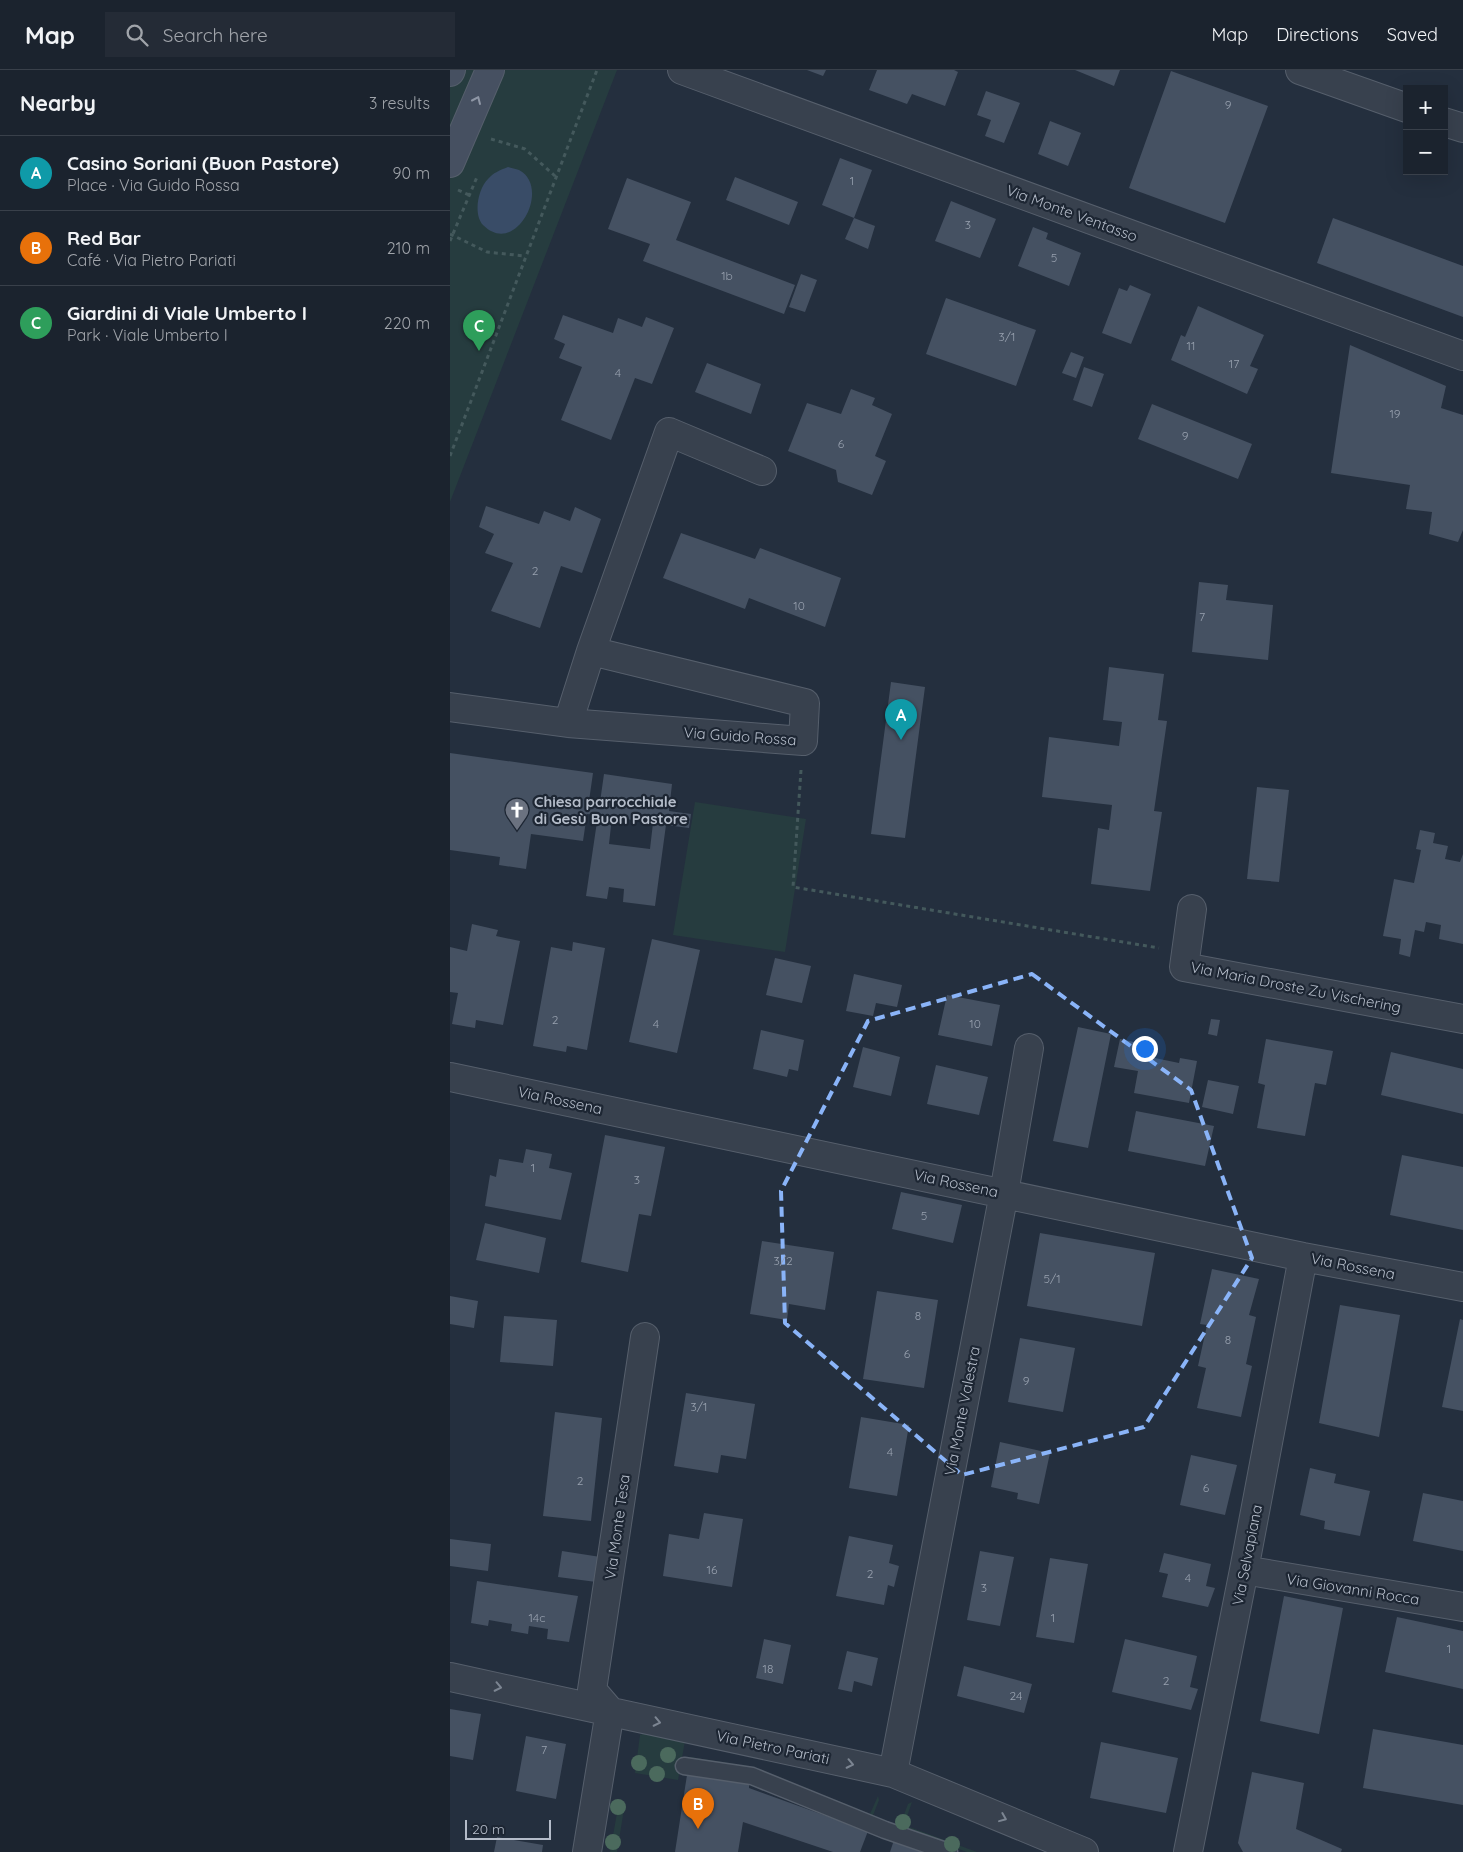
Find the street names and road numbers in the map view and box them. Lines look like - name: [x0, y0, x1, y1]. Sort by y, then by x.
- street label: Via Monte Ventasso: [1004, 180, 1140, 246]
- street label: Via Guido Rossa: [683, 723, 797, 749]
- street label: Via Maria Droste Zu Vischering: [1189, 957, 1403, 1017]
- street label: Via Rossena: [516, 1082, 604, 1118]
- street label: Via Rossena: [912, 1165, 1000, 1201]
- street label: Via Rossena: [1309, 1248, 1397, 1284]
- street label: Via Monte Valestra: [940, 1345, 984, 1477]
- street label: Via Monte Tesa: [600, 1473, 634, 1581]
- street label: Via Selvapiana: [1228, 1503, 1266, 1607]
- street label: Via Giovanni Rocca: [1285, 1569, 1421, 1609]
- street label: Via Pietro Pariati: [715, 1726, 831, 1768]

